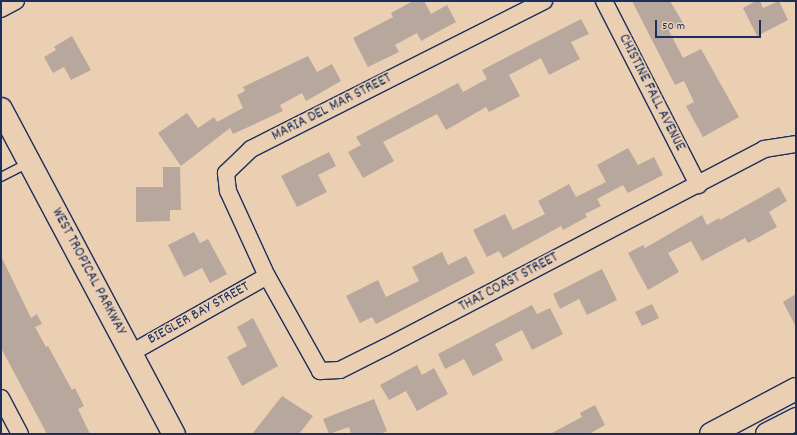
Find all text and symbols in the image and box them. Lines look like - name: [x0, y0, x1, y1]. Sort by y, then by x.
- scale bar: [657, 12, 763, 38]
- text: 50 m: [662, 18, 685, 35]
- street label: CHISTINE FALL AVENUE: [614, 31, 688, 155]
- street label: MARIA DEL MAR STREET: [269, 70, 395, 146]
- street label: WEST TROPICAL PARKWAY: [47, 205, 129, 339]
- street label: THAI COAST STREET: [456, 249, 562, 317]
- street label: BIEGLER BAY STREET: [145, 279, 253, 349]

